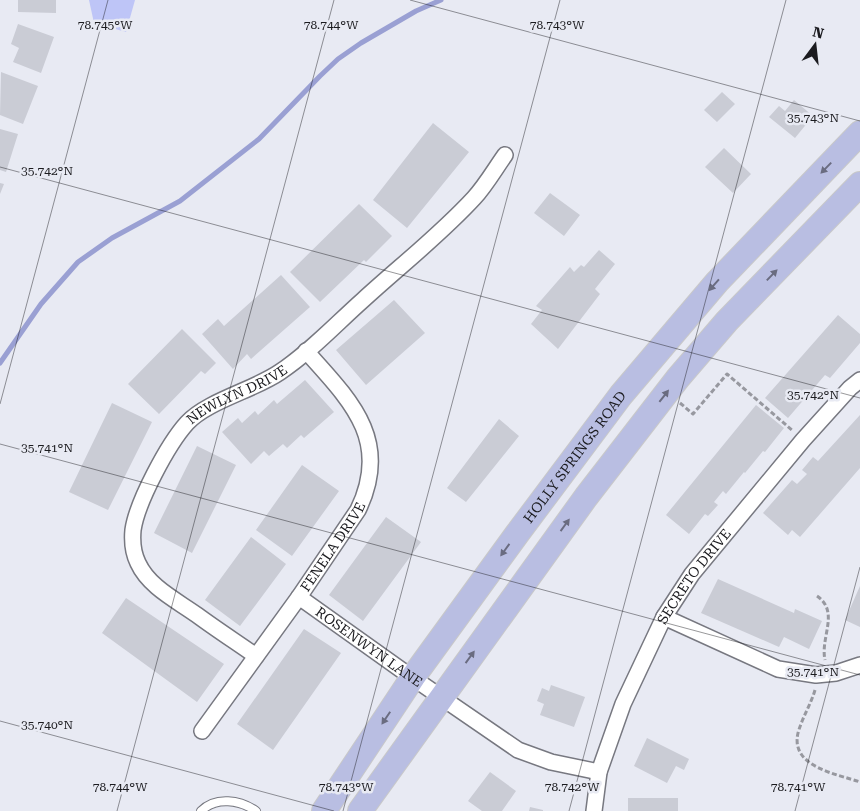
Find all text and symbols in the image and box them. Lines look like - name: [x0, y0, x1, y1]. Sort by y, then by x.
- text: 78.745°W: [78, 18, 133, 32]
- text: 78.744°W: [304, 18, 359, 32]
- text: 78.743°W: [530, 18, 585, 32]
- north arrow: [790, 20, 840, 70]
- text: N: [811, 23, 826, 42]
- text: 35.743°N: [787, 111, 839, 125]
- one-way arrow: [820, 161, 832, 173]
- text: 35.742°N: [21, 164, 73, 178]
- one-way arrow: [766, 269, 778, 281]
- one-way arrow: [708, 279, 720, 291]
- street label: NEWLYN DRIVE: [183, 362, 290, 427]
- street label: HOLLY SPRINGS ROAD: [520, 388, 629, 526]
- text: 35.742°N: [787, 388, 839, 402]
- one-way arrow: [658, 390, 669, 403]
- text: 35.741°N: [21, 441, 73, 455]
- street label: FENELA DRIVE: [297, 500, 369, 595]
- one-way arrow: [560, 518, 570, 532]
- street label: SECRETO DRIVE: [654, 525, 734, 627]
- one-way arrow: [500, 543, 510, 557]
- street label: ROSENWYN LANE: [313, 604, 426, 690]
- one-way arrow: [465, 650, 475, 664]
- text: 35.741°N: [787, 665, 839, 679]
- one-way arrow: [381, 711, 391, 725]
- text: 35.740°N: [21, 718, 73, 732]
- text: 78.744°W: [93, 780, 148, 794]
- text: 78.743°W: [319, 780, 374, 794]
- text: 78.742°W: [545, 780, 600, 794]
- text: 78.741°W: [771, 780, 826, 794]

